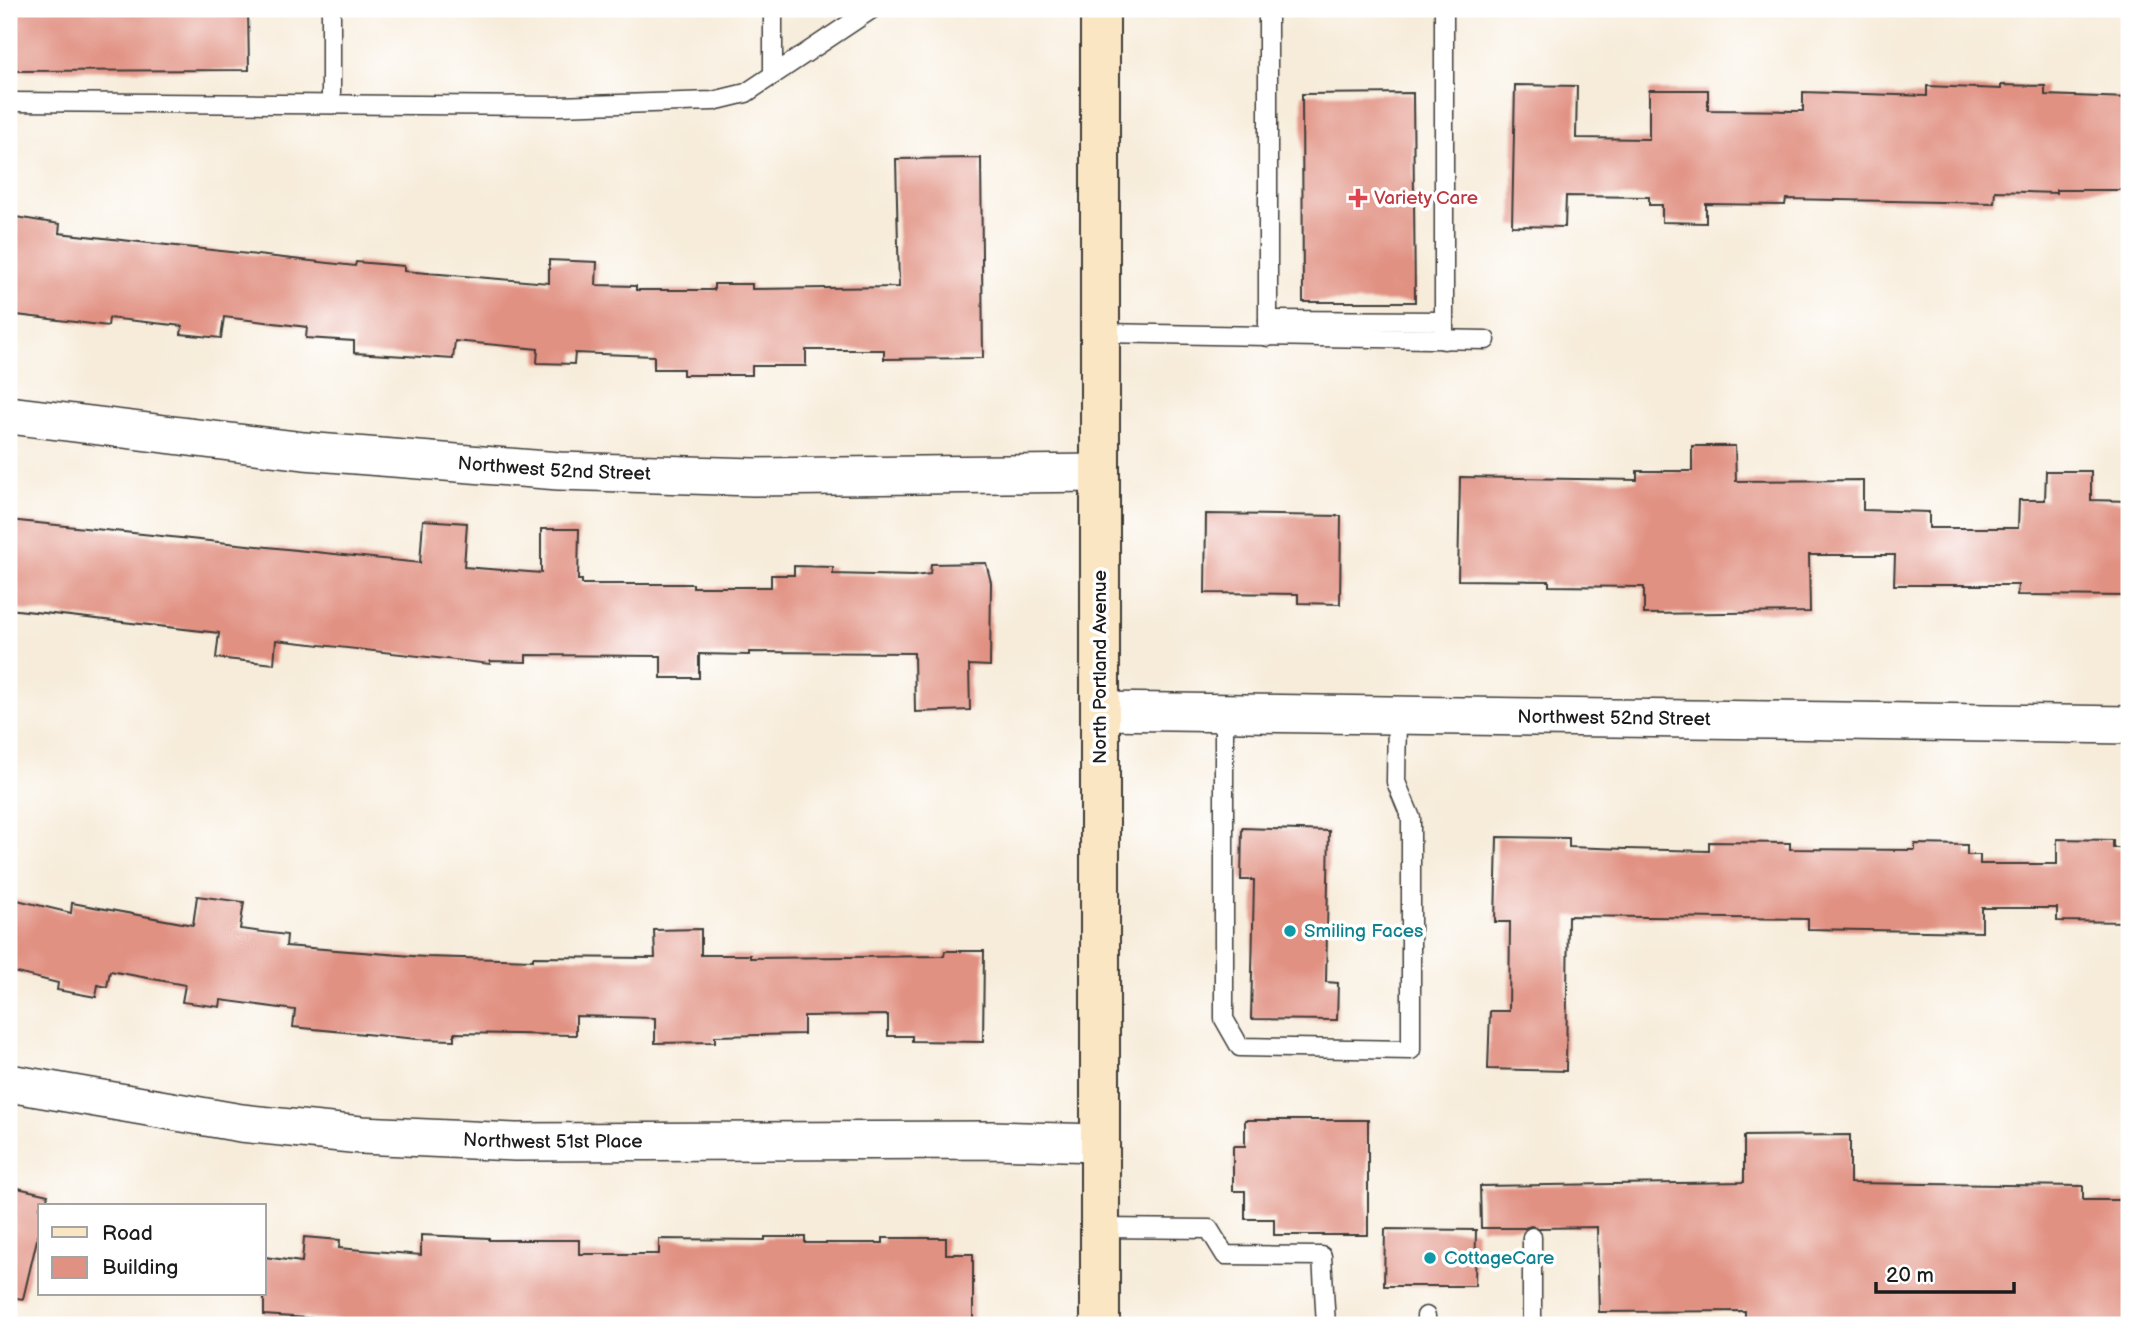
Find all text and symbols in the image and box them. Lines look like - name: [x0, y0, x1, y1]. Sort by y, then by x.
- place label: Variety Care: [1374, 187, 1478, 210]
- marker: Variety Care: [1348, 188, 1368, 208]
- street label: Northwest 52nd Street: [457, 452, 651, 485]
- street label: North Portland Avenue: [1089, 570, 1112, 764]
- street label: Northwest 52nd Street: [1517, 705, 1711, 731]
- place label: Smiling Faces: [1304, 920, 1423, 943]
- marker: Smiling Faces: [1282, 923, 1298, 939]
- street label: Northwest 51st Place: [463, 1128, 643, 1154]
- legend: [38, 1204, 266, 1296]
- text: Road: [102, 1221, 153, 1246]
- place label: CottageCare: [1444, 1247, 1554, 1270]
- marker: CottageCare: [1422, 1250, 1438, 1266]
- scale bar: [1876, 1250, 2014, 1294]
- text: Building: [102, 1255, 178, 1280]
- text: 20 m: [1886, 1263, 1934, 1288]

